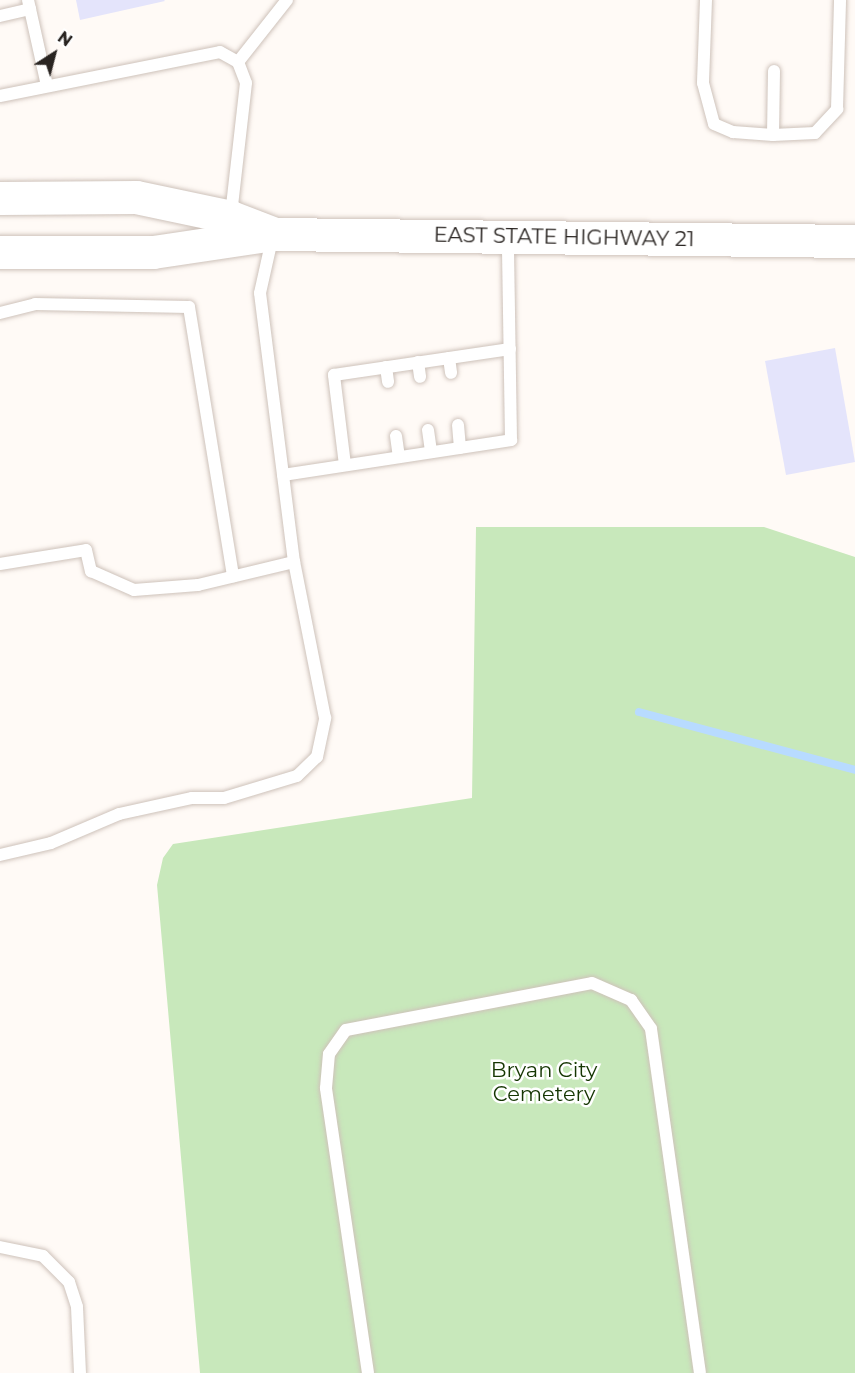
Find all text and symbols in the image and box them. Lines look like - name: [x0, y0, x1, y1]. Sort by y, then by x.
- north arrow: [24, 24, 84, 84]
- text: N: [54, 28, 76, 51]
- street label: EAST STATE HIGHWAY 21: [433, 222, 695, 252]
- park label: Bryan City Cemetery: [491, 1057, 597, 1107]

